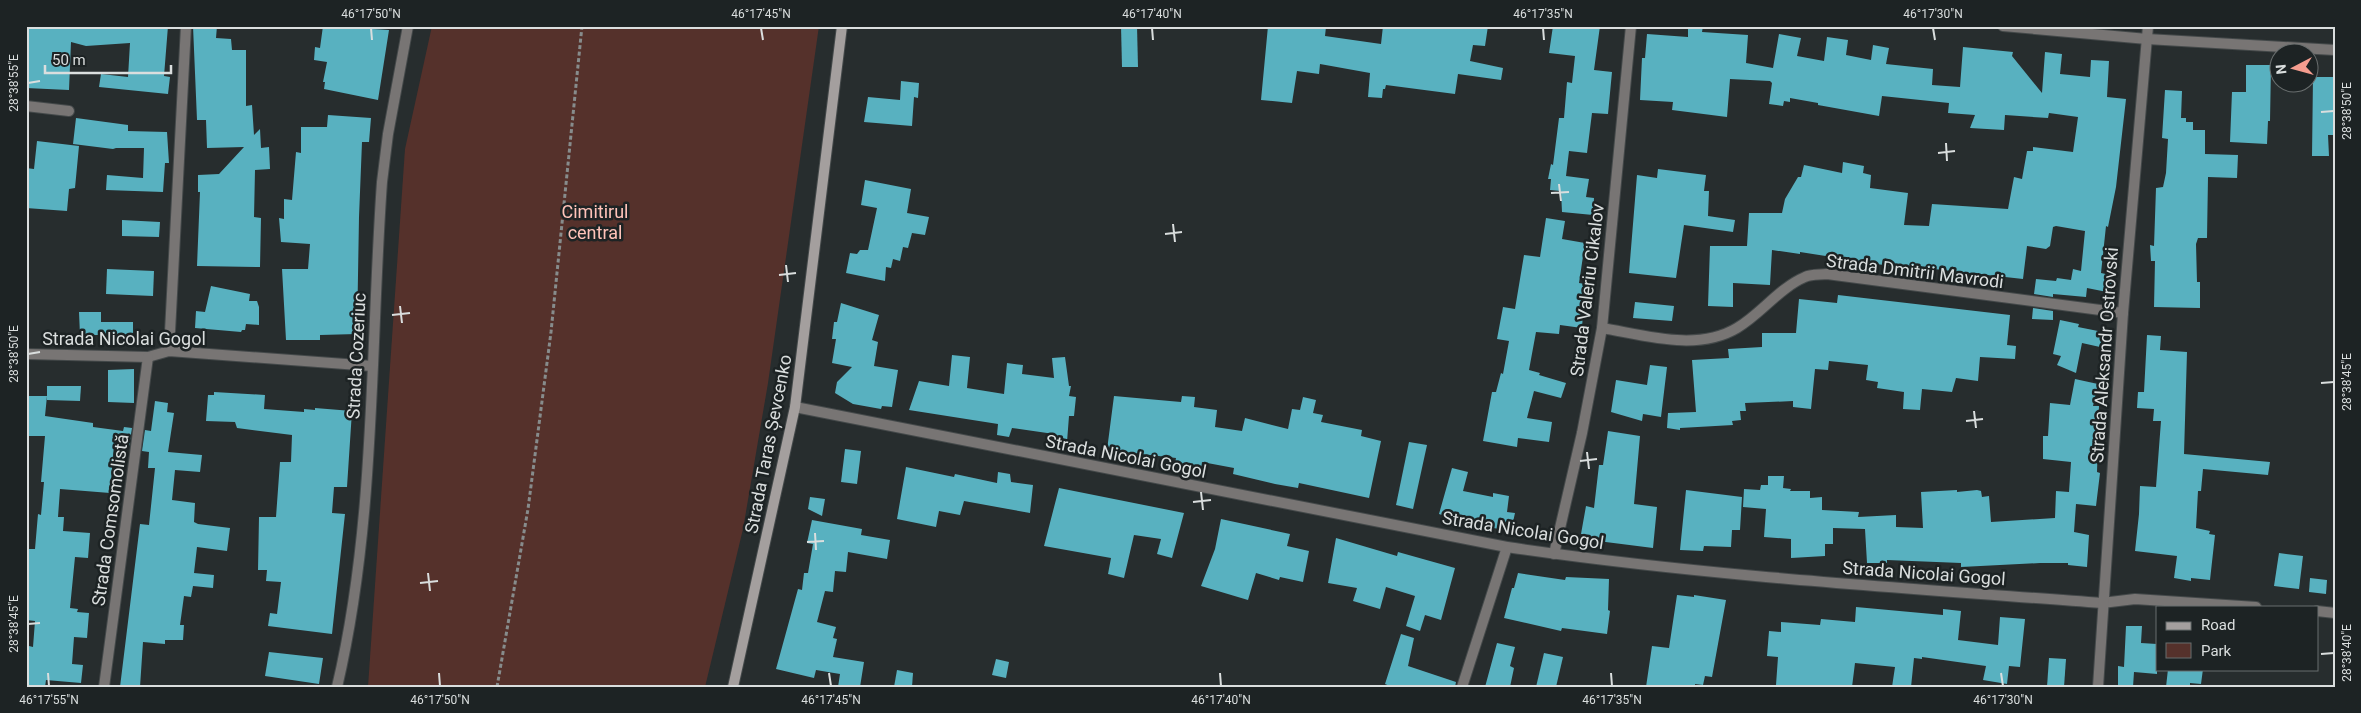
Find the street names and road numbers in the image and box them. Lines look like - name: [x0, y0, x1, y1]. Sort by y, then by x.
- street label: Strada Valeriu Cikalov: [1566, 202, 1608, 378]
- street label: Strada Aleksandr Ostrovski: [2086, 246, 2122, 464]
- street label: Strada Dmitrii Mavrodi: [1825, 250, 2005, 292]
- street label: Strada Cozeriuc: [342, 292, 370, 420]
- street label: Strada Nicolai Gogol: [42, 328, 206, 349]
- street label: Strada Taras Șevcenko: [740, 353, 797, 536]
- street label: Strada Nicolai Gogol: [1044, 430, 1208, 482]
- street label: Strada Comsomolistă: [88, 433, 132, 607]
- street label: Strada Nicolai Gogol: [1441, 507, 1605, 553]
- street label: Strada Nicolai Gogol: [1842, 557, 2006, 589]

